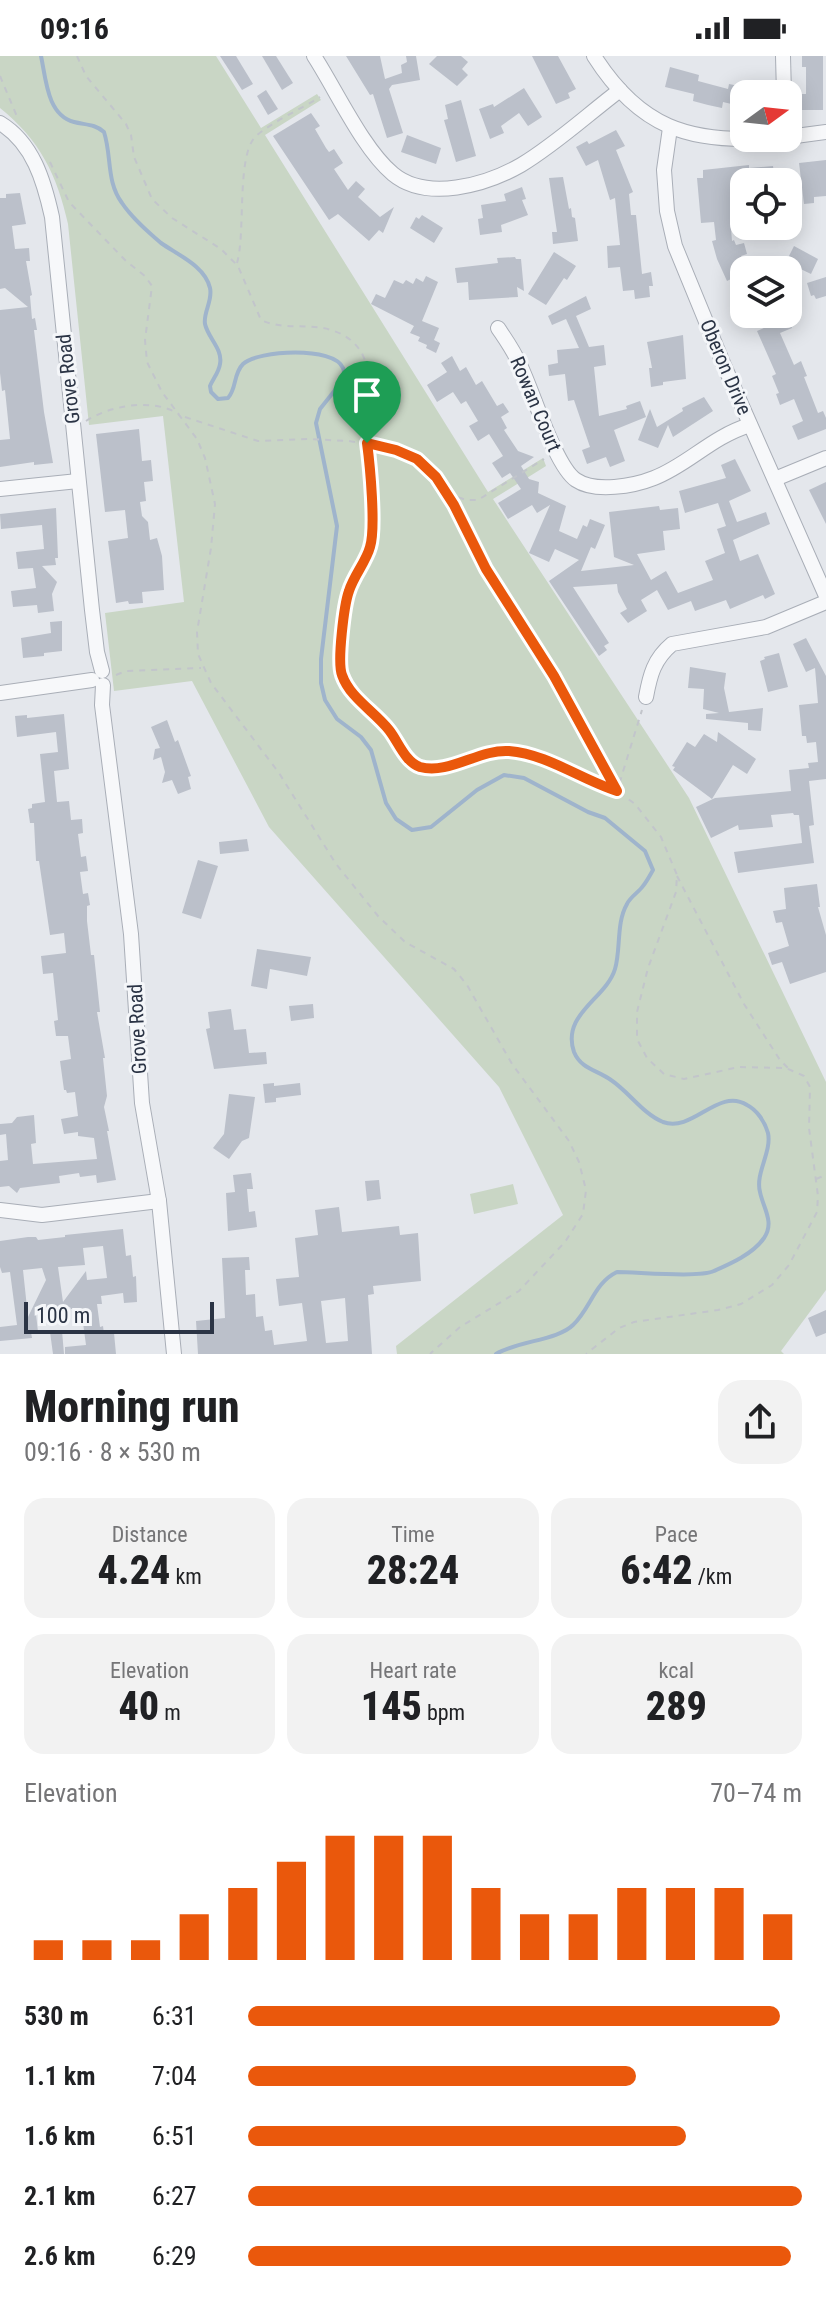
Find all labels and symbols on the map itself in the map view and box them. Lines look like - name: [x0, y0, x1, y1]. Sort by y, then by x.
- north arrow: [730, 80, 802, 152]
- street label: Oberon Drive: [695, 316, 757, 418]
- street label: Grove Road: [51, 333, 85, 425]
- street label: Rowan Court: [505, 353, 567, 455]
- pin: [333, 361, 401, 443]
- street label: Grove Road: [123, 983, 151, 1075]
- scale bar: [24, 1298, 214, 1334]

